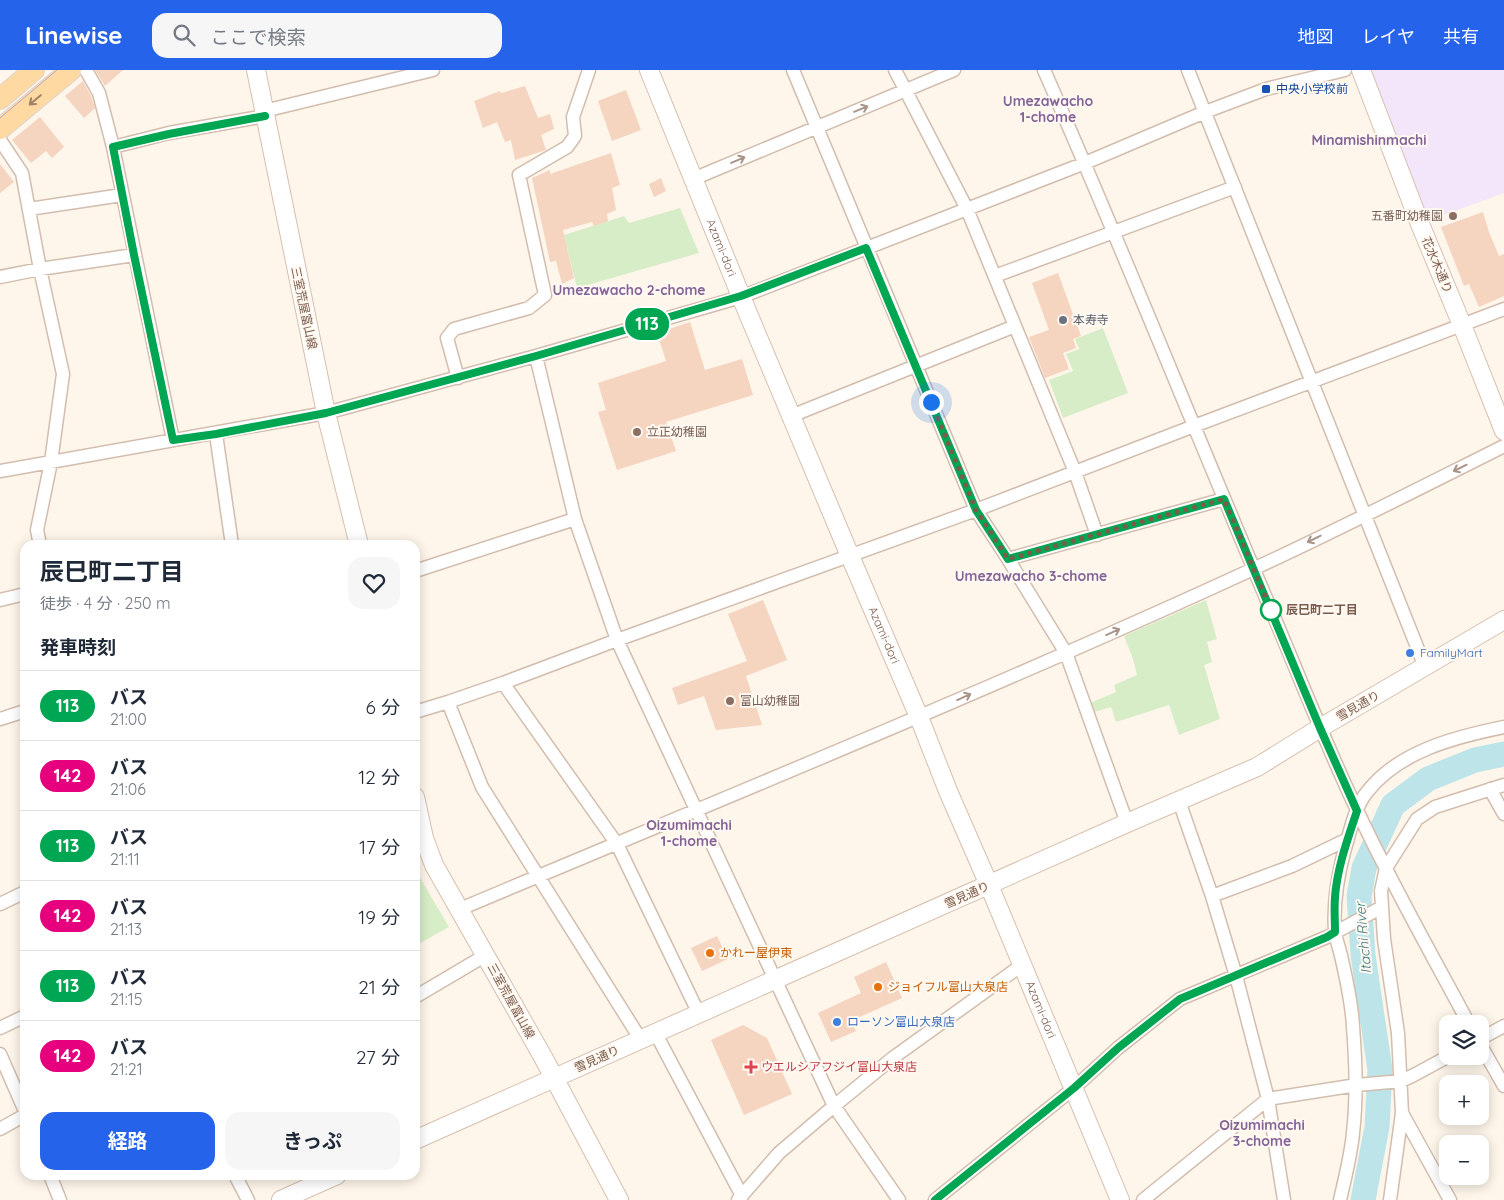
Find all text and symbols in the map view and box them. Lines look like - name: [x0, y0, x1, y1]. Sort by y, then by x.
- search box: [152, 13, 502, 58]
- text: Linewise: [25, 20, 122, 50]
- icon: search: [170, 21, 198, 49]
- text: ここで検索: [210, 25, 305, 49]
- text: 地図: [1298, 25, 1334, 48]
- text: レイヤ: [1362, 25, 1415, 48]
- text: 共有: [1443, 25, 1479, 48]
- place label: 中央小学校前: [1276, 81, 1348, 96]
- marker: 中央小学校前: [1260, 83, 1272, 95]
- district label: Umezawacho 1-chome: [1003, 92, 1093, 126]
- one-way arrow: [29, 94, 42, 105]
- one-way arrow: [853, 104, 869, 113]
- district label: Minamishinmachi: [1311, 131, 1427, 149]
- one-way arrow: [730, 155, 745, 164]
- place label: 五番町幼稚園: [1371, 208, 1443, 223]
- marker: 五番町幼稚園: [1447, 210, 1459, 222]
- street label: Azami-dori: [703, 217, 740, 279]
- street label: 花水木通り: [1419, 234, 1456, 295]
- street label: 三室荒屋富山線: [288, 265, 321, 351]
- district label: Umezawacho 2-chome: [552, 281, 706, 299]
- line badge: 113: [618, 308, 676, 340]
- text: 113: [635, 312, 659, 335]
- place label: 本寿寺: [1073, 312, 1109, 327]
- marker: 本寿寺: [1057, 314, 1069, 326]
- your location: [919, 390, 944, 415]
- place label: 立正幼稚園: [647, 424, 707, 439]
- marker: 立正幼稚園: [631, 426, 643, 438]
- one-way arrow: [1453, 464, 1468, 473]
- one-way arrow: [1307, 535, 1322, 545]
- text: 辰巳町二丁目: [40, 556, 184, 586]
- button: heart: [348, 557, 400, 609]
- district label: Umezawacho 3-chome: [955, 567, 1107, 585]
- text: 徒歩 · 4 分 · 250 m: [40, 593, 171, 613]
- marker: 辰巳町二丁目: [1260, 599, 1282, 621]
- place label: 辰巳町二丁目: [1286, 602, 1358, 617]
- street label: Azami-dori: [866, 604, 903, 666]
- one-way arrow: [1105, 626, 1120, 636]
- text: 発車時刻: [40, 635, 116, 659]
- place label: FamilyMart: [1420, 645, 1483, 660]
- marker: FamilyMart: [1404, 647, 1416, 659]
- text: バス: [110, 685, 148, 709]
- street label: 雪見通り: [1333, 687, 1382, 724]
- one-way arrow: [956, 692, 971, 702]
- place label: 富山幼稚園: [740, 693, 800, 708]
- text: 113: [56, 694, 79, 717]
- text: 6 分: [366, 695, 400, 719]
- marker: 富山幼稚園: [724, 695, 736, 707]
- text: 21:00: [110, 709, 147, 729]
- text: バス: [110, 755, 148, 779]
- text: 142: [54, 764, 81, 787]
- text: 12 分: [358, 765, 400, 789]
- text: 21:06: [110, 779, 146, 799]
- district label: Oizumimachi 1-chome: [646, 816, 732, 850]
- text: バス: [110, 825, 148, 849]
- text: 113: [56, 834, 79, 857]
- text: 17 分: [359, 835, 400, 859]
- text: 21:11: [110, 849, 140, 869]
- street label: 雪見通り: [942, 878, 992, 911]
- text: バス: [110, 895, 148, 919]
- water label: Itachi River: [1351, 900, 1375, 975]
- text: 142: [54, 904, 81, 927]
- text: 19 分: [358, 905, 400, 929]
- text: 21:13: [110, 919, 142, 939]
- place label: かれー屋伊東: [720, 945, 792, 960]
- marker: かれー屋伊東: [704, 947, 716, 959]
- street label: 三室荒屋富山線: [485, 960, 538, 1041]
- text: バス: [110, 965, 148, 989]
- text: 113: [56, 974, 79, 997]
- text: 21 分: [358, 975, 400, 999]
- street label: Azami-dori: [1023, 978, 1060, 1040]
- place label: ジョイフル富山大泉店: [888, 979, 1008, 994]
- marker: ジョイフル富山大泉店: [872, 981, 884, 993]
- text: 21:15: [110, 989, 142, 1009]
- place label: ローソン富山大泉店: [847, 1014, 955, 1029]
- map controls: [1439, 1015, 1489, 1185]
- button: layers: [1439, 1015, 1489, 1065]
- marker: ローソン富山大泉店: [831, 1016, 843, 1028]
- text: バス: [110, 1035, 148, 1059]
- street label: 雪見通り: [572, 1042, 622, 1075]
- text: 142: [54, 1044, 81, 1067]
- text: 27 分: [356, 1045, 400, 1069]
- text: 21:21: [110, 1059, 143, 1079]
- place label: ウエルシアフジイ富山大泉店: [761, 1059, 917, 1074]
- marker: ウエルシアフジイ富山大泉店: [745, 1061, 757, 1073]
- button: +: [1439, 1075, 1489, 1125]
- button: 経路: [40, 1112, 215, 1170]
- button: きっぷ: [225, 1112, 400, 1170]
- district label: Oizumimachi 3-chome: [1219, 1116, 1305, 1150]
- button: −: [1439, 1135, 1489, 1185]

